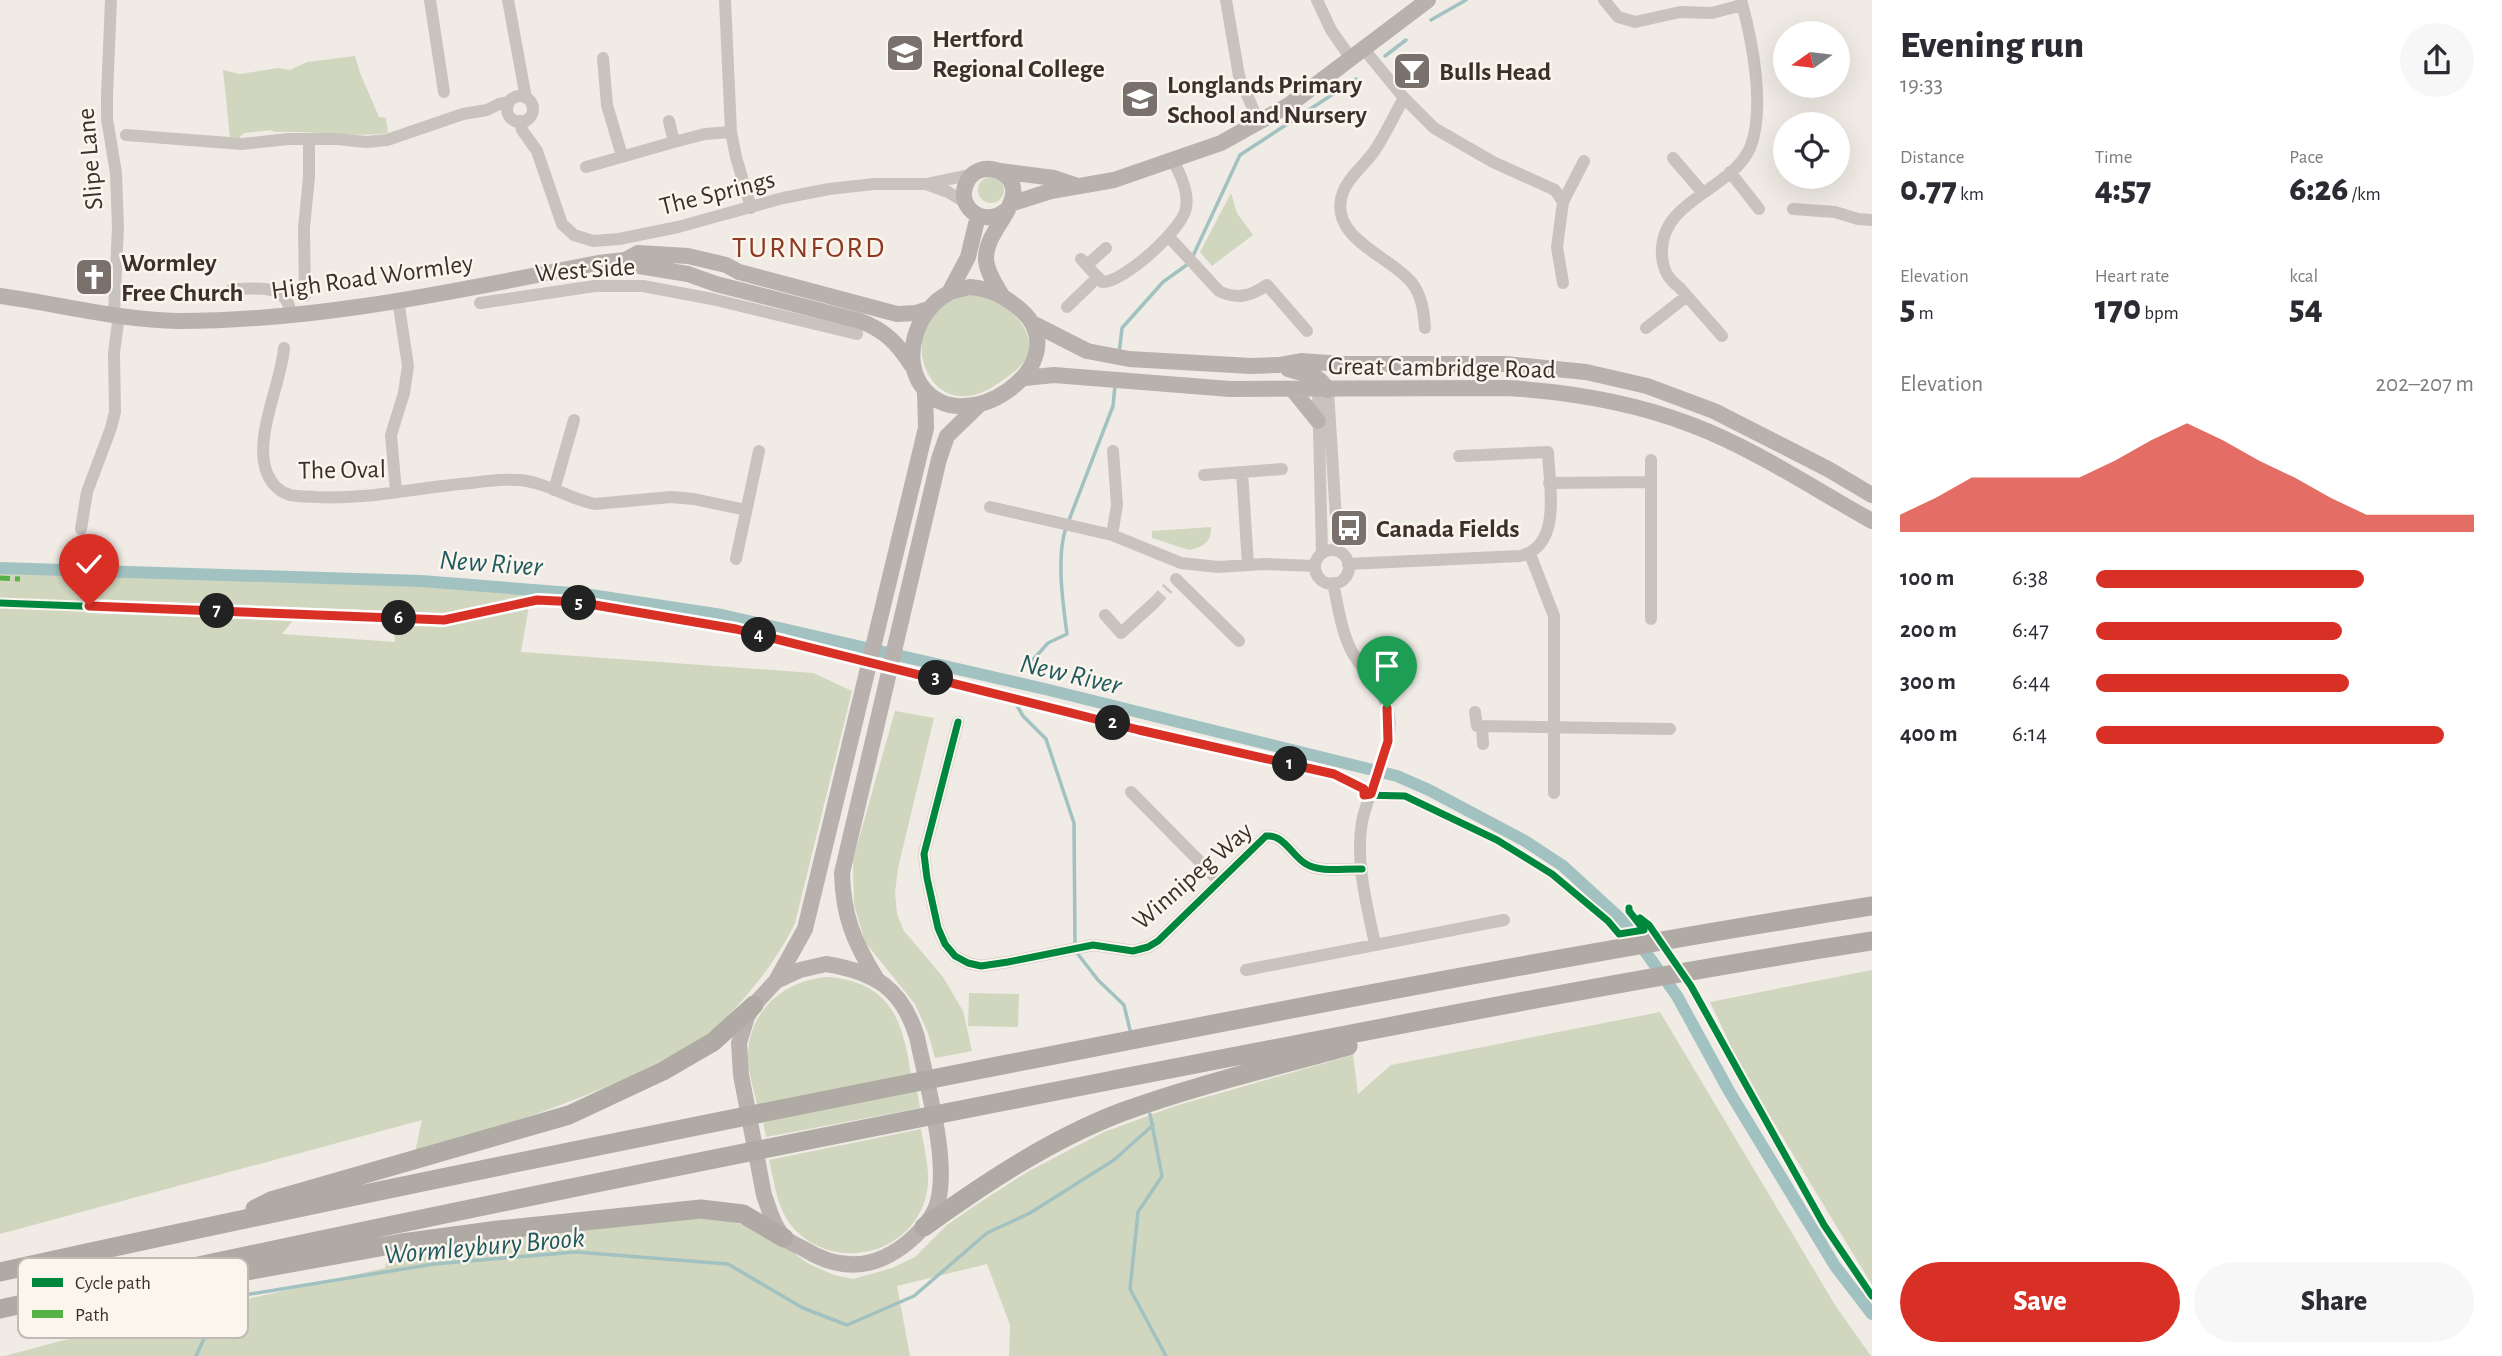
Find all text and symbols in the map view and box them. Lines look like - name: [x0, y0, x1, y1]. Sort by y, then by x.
- north arrow: [1773, 21, 1850, 98]
- map controls: [1773, 21, 1850, 189]
- button: share: [2400, 23, 2474, 97]
- place label: Hertford Regional College: [932, 26, 1105, 82]
- text: Evening run: [1900, 27, 2084, 65]
- school or university icon: Hertford Regional College: [884, 32, 926, 74]
- bar icon: Bulls Head: [1391, 50, 1433, 92]
- place label: Bulls Head: [1439, 59, 1552, 85]
- place label: Longlands Primary School and Nursery: [1167, 72, 1367, 128]
- text: 19:33: [1900, 74, 1943, 97]
- school or university icon: Longlands Primary School and Nursery: [1119, 78, 1161, 120]
- street label: Slipe Lane: [73, 107, 107, 211]
- button: locate: [1773, 112, 1850, 189]
- text: Distance: [1900, 148, 1964, 167]
- text: Time: [2095, 148, 2133, 167]
- text: Pace: [2289, 148, 2324, 167]
- street label: The Springs: [657, 166, 778, 220]
- text: 0.77: [1900, 172, 1957, 207]
- text: 4:57: [2095, 172, 2151, 207]
- text: 6:26: [2289, 172, 2348, 207]
- text: km: [1957, 185, 1984, 204]
- text: /km: [2348, 185, 2381, 204]
- district label: TURNFORD: [732, 233, 886, 263]
- place label: Wormley Free Church: [121, 250, 243, 306]
- street label: High Road Wormley: [269, 250, 475, 304]
- street label: West Side: [534, 254, 636, 286]
- church icon: Wormley Free Church: [73, 256, 115, 298]
- text: Elevation: [1900, 267, 1969, 286]
- text: Heart rate: [2095, 267, 2169, 286]
- text: kcal: [2289, 267, 2318, 286]
- text: 5: [1900, 291, 1915, 326]
- text: 170: [2095, 291, 2141, 326]
- text: 54: [2289, 291, 2323, 326]
- text: m: [1915, 304, 1934, 323]
- text: bpm: [2141, 304, 2179, 323]
- street label: Great Cambridge Road: [1328, 353, 1556, 383]
- text: Elevation: [1900, 373, 1983, 396]
- text: 202–207 m: [2376, 373, 2474, 396]
- street label: The Oval: [298, 456, 386, 484]
- bus stop icon: Canada Fields: [1328, 507, 1370, 549]
- place label: Canada Fields: [1376, 516, 1519, 542]
- pin: [59, 534, 119, 606]
- icon: check: [70, 545, 108, 583]
- water label: New River: [438, 546, 544, 582]
- text: 100 m: [1900, 567, 1954, 590]
- text: 6:38: [2012, 567, 2048, 590]
- pin: 5: [562, 586, 596, 620]
- text: 5: [574, 593, 583, 612]
- pin: 7: [200, 594, 234, 628]
- pin: 6: [382, 600, 416, 636]
- text: 7: [212, 601, 221, 620]
- text: 6: [394, 608, 403, 627]
- pin: 4: [742, 618, 776, 652]
- text: 200 m: [1900, 619, 1957, 642]
- text: 6:47: [2012, 619, 2049, 642]
- text: 4: [754, 625, 763, 644]
- pin: [1357, 636, 1417, 708]
- icon: arrive: [1368, 647, 1406, 685]
- water label: New River: [1017, 650, 1125, 700]
- pin: 3: [918, 660, 954, 696]
- text: 3: [931, 668, 940, 687]
- text: 300 m: [1900, 671, 1956, 694]
- text: 6:44: [2012, 671, 2050, 694]
- pin: 2: [1096, 706, 1130, 740]
- text: 2: [1108, 713, 1117, 732]
- text: 400 m: [1900, 723, 1958, 746]
- text: 6:14: [2012, 723, 2047, 746]
- pin: 1: [1272, 746, 1308, 782]
- text: 1: [1286, 754, 1293, 773]
- street label: Winnipeg Way: [1128, 817, 1257, 934]
- water label: Wormleybury Brook: [383, 1224, 586, 1270]
- legend: [18, 1258, 248, 1338]
- button: Save: [1900, 1262, 2180, 1342]
- button: Share: [2194, 1262, 2474, 1342]
- text: Cycle path: [75, 1274, 151, 1293]
- text: Path: [75, 1306, 109, 1325]

